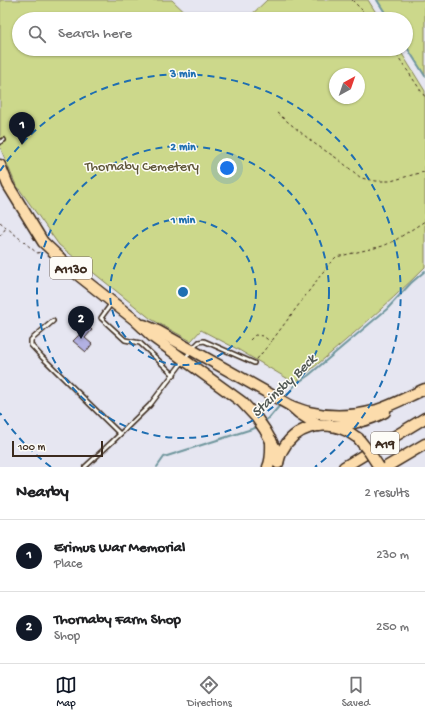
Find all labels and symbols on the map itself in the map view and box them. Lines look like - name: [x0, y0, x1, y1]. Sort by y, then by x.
- text: 3 min: [169, 68, 196, 82]
- north arrow: [329, 68, 365, 104]
- pin: 1: [9, 112, 35, 145]
- text: 2 min: [170, 141, 196, 155]
- your location: [217, 158, 237, 178]
- park label: Thornaby Cemetery: [84, 159, 199, 176]
- text: 1 min: [170, 214, 196, 228]
- road number: A1130: [50, 257, 92, 279]
- centre of rings: [176, 285, 190, 299]
- pin: 2: [68, 306, 94, 339]
- water label: Stainsby Beck: [248, 350, 322, 422]
- road number: A19: [371, 432, 399, 454]
- scale bar: [12, 439, 103, 458]

